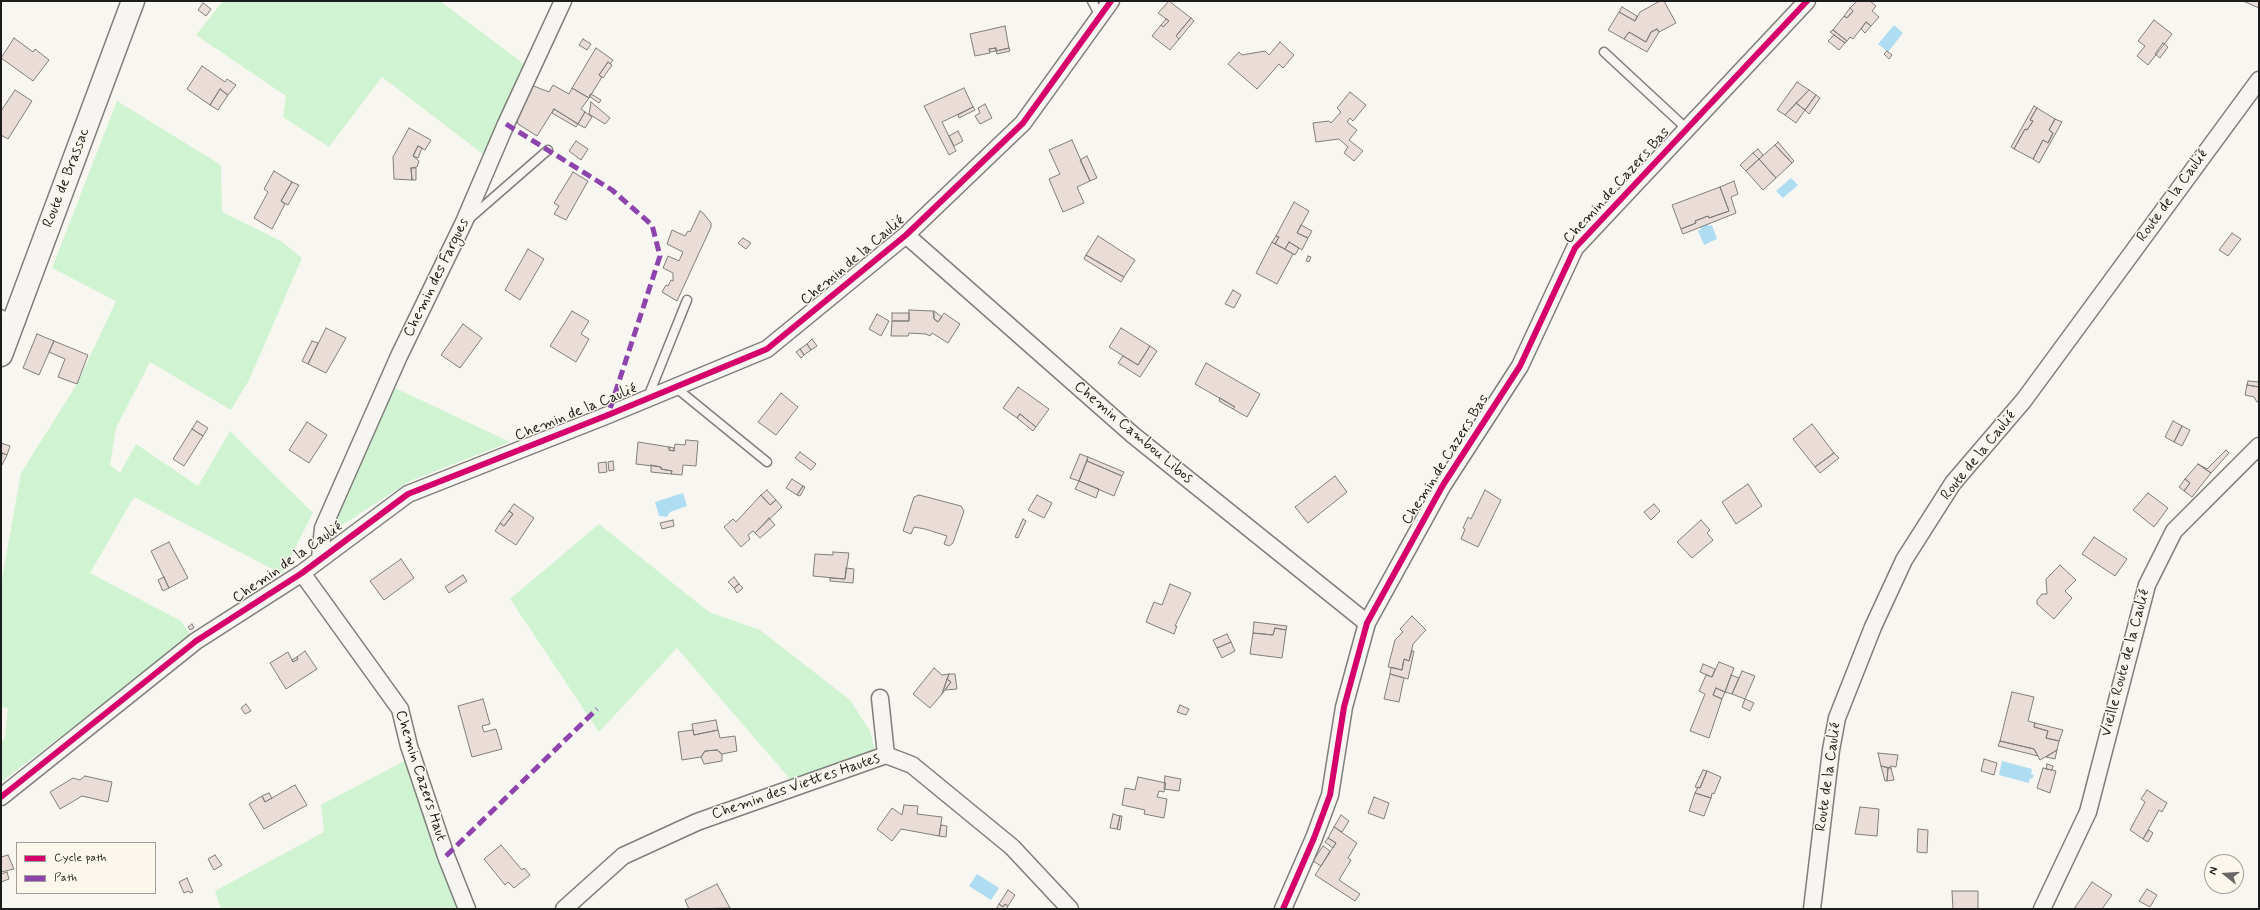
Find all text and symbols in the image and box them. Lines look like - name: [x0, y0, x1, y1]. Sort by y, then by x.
- street label: Chemin de Cazers Bas: [1560, 124, 1674, 248]
- street label: Route de Brassac: [40, 126, 94, 230]
- street label: Route de la Caulié: [2134, 146, 2212, 246]
- street label: Chemin de la Caulié: [797, 212, 909, 310]
- street label: Chemin des Fargues: [400, 216, 474, 340]
- street label: Chemin Cambou Libos: [1070, 378, 1196, 488]
- street label: Chemin de la Caulié: [512, 380, 640, 446]
- street label: Chemin de Cazers Bas: [1399, 391, 1493, 529]
- street label: Route de la Caulié: [1938, 408, 2020, 504]
- street label: Chemin de la Caulié: [230, 518, 346, 608]
- street label: Vieille Route de la Caulié: [2098, 587, 2154, 739]
- street label: Chemin Cazers Haut: [390, 708, 450, 844]
- street label: Route de la Caulié: [1812, 722, 1846, 832]
- street label: Chemin des Viettes Hautes: [710, 750, 882, 824]
- legend: [16, 842, 156, 894]
- text: Cycle path: [54, 850, 106, 866]
- north arrow: [2204, 854, 2244, 894]
- text: N: [2206, 865, 2221, 876]
- text: Path: [54, 870, 77, 886]

